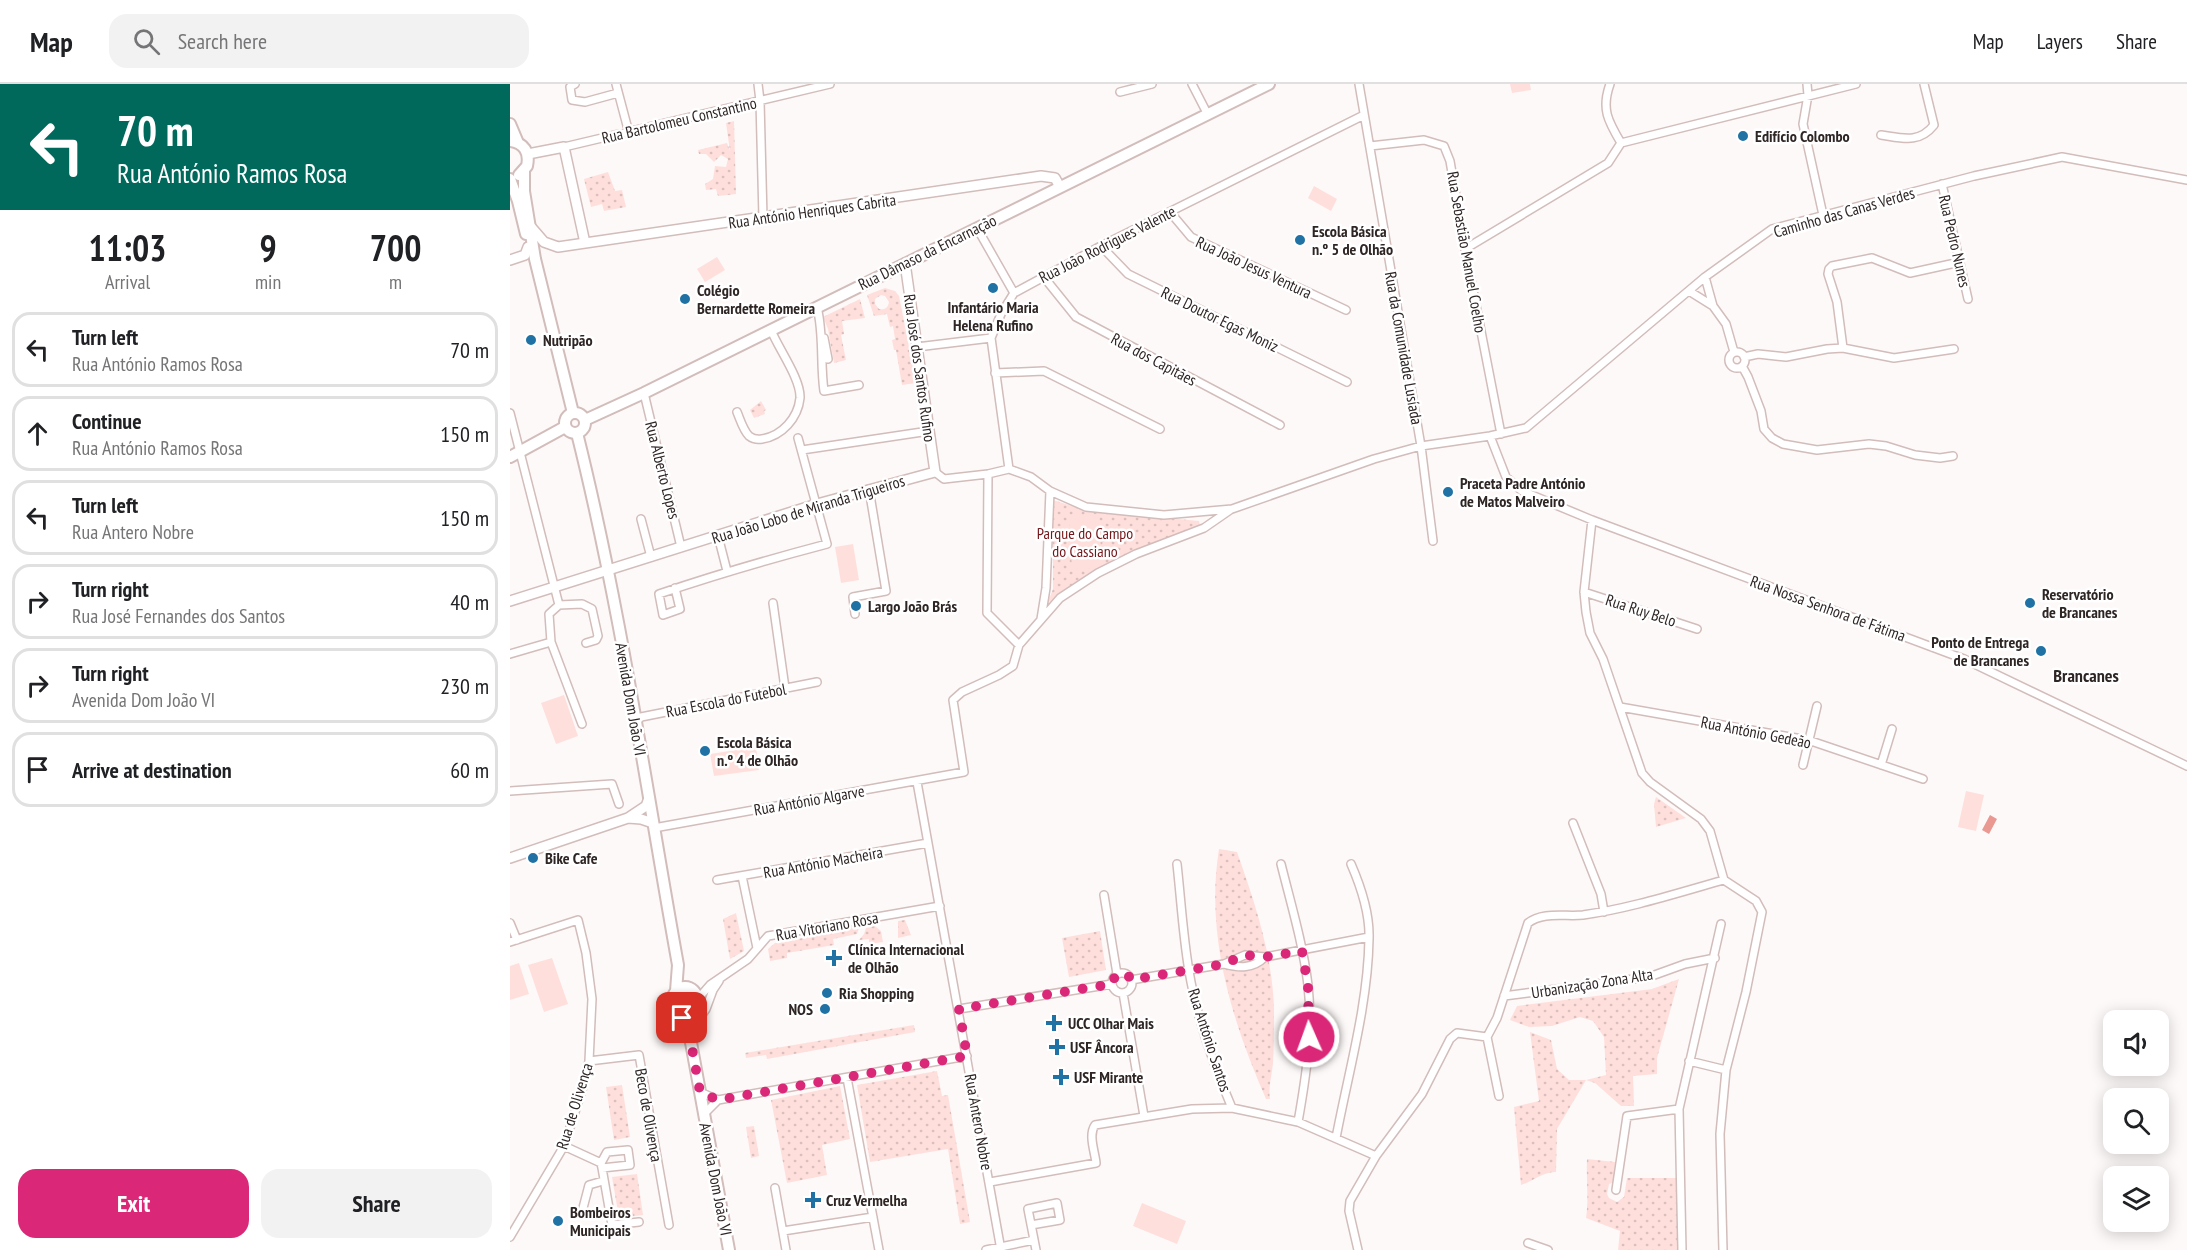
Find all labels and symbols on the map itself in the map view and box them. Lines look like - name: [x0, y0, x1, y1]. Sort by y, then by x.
- street label: Rua Bartolomeu Constantino: [600, 92, 758, 148]
- place label: Edifício Colombo: [1755, 126, 1850, 146]
- marker: Edifício Colombo: [1736, 129, 1750, 143]
- street label: Rua Sebastião Manuel Coelho: [1443, 170, 1491, 334]
- street label: Caminho das Canas Verdes: [1771, 182, 1917, 242]
- street label: Rua António Henriques Cabrita: [727, 189, 897, 233]
- street label: Rua Pedro Nunes: [1935, 193, 1975, 289]
- street label: Rua João Rodrigues Valente: [1035, 201, 1179, 287]
- street label: Rua Dâmaso da Encarnação: [855, 210, 999, 294]
- place label: Escola Básica n.º 5 de Olhão: [1312, 221, 1393, 259]
- street label: Rua João Jesus Ventura: [1193, 231, 1315, 303]
- marker: Escola Básica n.º 5 de Olhão: [1293, 233, 1307, 247]
- street label: Rua da Comunidade Lusíada: [1381, 270, 1427, 426]
- place label: Colégio Bernardette Romeira: [697, 280, 815, 318]
- marker: Infantário Maria Helena Rufino: [986, 281, 1000, 295]
- street label: Rua Doutor Egas Moniz: [1158, 282, 1282, 356]
- marker: Colégio Bernardette Romeira: [678, 292, 692, 306]
- street label: Rua José dos Santos Rufino: [900, 293, 940, 443]
- place label: Infantário Maria Helena Rufino: [947, 297, 1039, 335]
- street label: Rua dos Capitães: [1108, 328, 1200, 390]
- place label: Nutripão: [543, 330, 593, 350]
- marker: Nutripão: [524, 333, 538, 347]
- street label: Rua Alberto Lopes: [641, 419, 685, 521]
- street label: Rua João Lobo de Miranda Trigueiros: [709, 470, 907, 548]
- place label: Praceta Padre António de Matos Malveiro: [1460, 473, 1586, 511]
- marker: Praceta Padre António de Matos Malveiro: [1441, 485, 1455, 499]
- park label: Parque do Campo do Cassiano: [1037, 523, 1133, 561]
- street label: Rua Nossa Senhora de Fátima: [1748, 571, 1908, 645]
- place label: Reservatório de Brancanes: [2042, 584, 2118, 622]
- street label: Rua Ruy Belo: [1603, 589, 1679, 631]
- place label: Largo João Brás: [868, 596, 957, 616]
- marker: Reservatório de Brancanes: [2023, 596, 2037, 610]
- marker: Largo João Brás: [849, 599, 863, 613]
- place label: Ponto de Entrega de Brancanes: [1931, 632, 2029, 670]
- street label: Avenida Dom João VI: [611, 641, 651, 757]
- marker: Ponto de Entrega de Brancanes: [2034, 644, 2048, 658]
- district label: Brancanes: [2053, 664, 2119, 687]
- street label: Rua Escola do Futebol: [664, 679, 788, 721]
- street label: Rua António Gedeão: [1699, 712, 1813, 753]
- place label: Escola Básica n.º 4 de Olhão: [717, 732, 798, 770]
- marker: Escola Básica n.º 4 de Olhão: [698, 744, 712, 758]
- street label: Rua António Algarve: [752, 780, 866, 820]
- street label: Rua António Macheira: [762, 842, 884, 882]
- place label: Bike Cafe: [545, 848, 598, 868]
- marker: Bike Cafe: [526, 851, 540, 865]
- street label: Rua Vitoriano Rosa: [774, 907, 880, 945]
- place label: Clínica Internacional de Olhão: [848, 939, 964, 977]
- marker: Clínica Internacional de Olhão: [825, 949, 843, 967]
- street label: Urbanização Zona Alta: [1530, 964, 1654, 1002]
- place label: Ria Shopping: [839, 983, 914, 1003]
- marker: Ria Shopping: [820, 986, 834, 1000]
- street label: Rua António Santos: [1184, 986, 1236, 1094]
- pin: [656, 992, 707, 1043]
- place label: NOS: [788, 999, 813, 1019]
- marker: NOS: [818, 1002, 832, 1016]
- position arrow: [1277, 1005, 1341, 1069]
- place label: UCC Olhar Mais: [1068, 1013, 1154, 1033]
- marker: UCC Olhar Mais: [1045, 1014, 1063, 1032]
- place label: USF Âncora: [1070, 1037, 1134, 1057]
- marker: USF Âncora: [1048, 1038, 1066, 1056]
- street label: Rua de Olivença: [551, 1060, 597, 1152]
- street label: Beco de Olivença: [631, 1067, 667, 1163]
- place label: USF Mirante: [1074, 1067, 1144, 1087]
- marker: USF Mirante: [1052, 1068, 1070, 1086]
- street label: Rua Antero Nobre: [961, 1072, 997, 1172]
- street label: Avenida Dom João VI: [695, 1121, 737, 1237]
- place label: Cruz Vermelha: [826, 1190, 908, 1210]
- marker: Cruz Vermelha: [804, 1191, 822, 1209]
- place label: Bombeiros Municipais: [570, 1202, 631, 1240]
- marker: Bombeiros Municipais: [551, 1214, 565, 1228]

